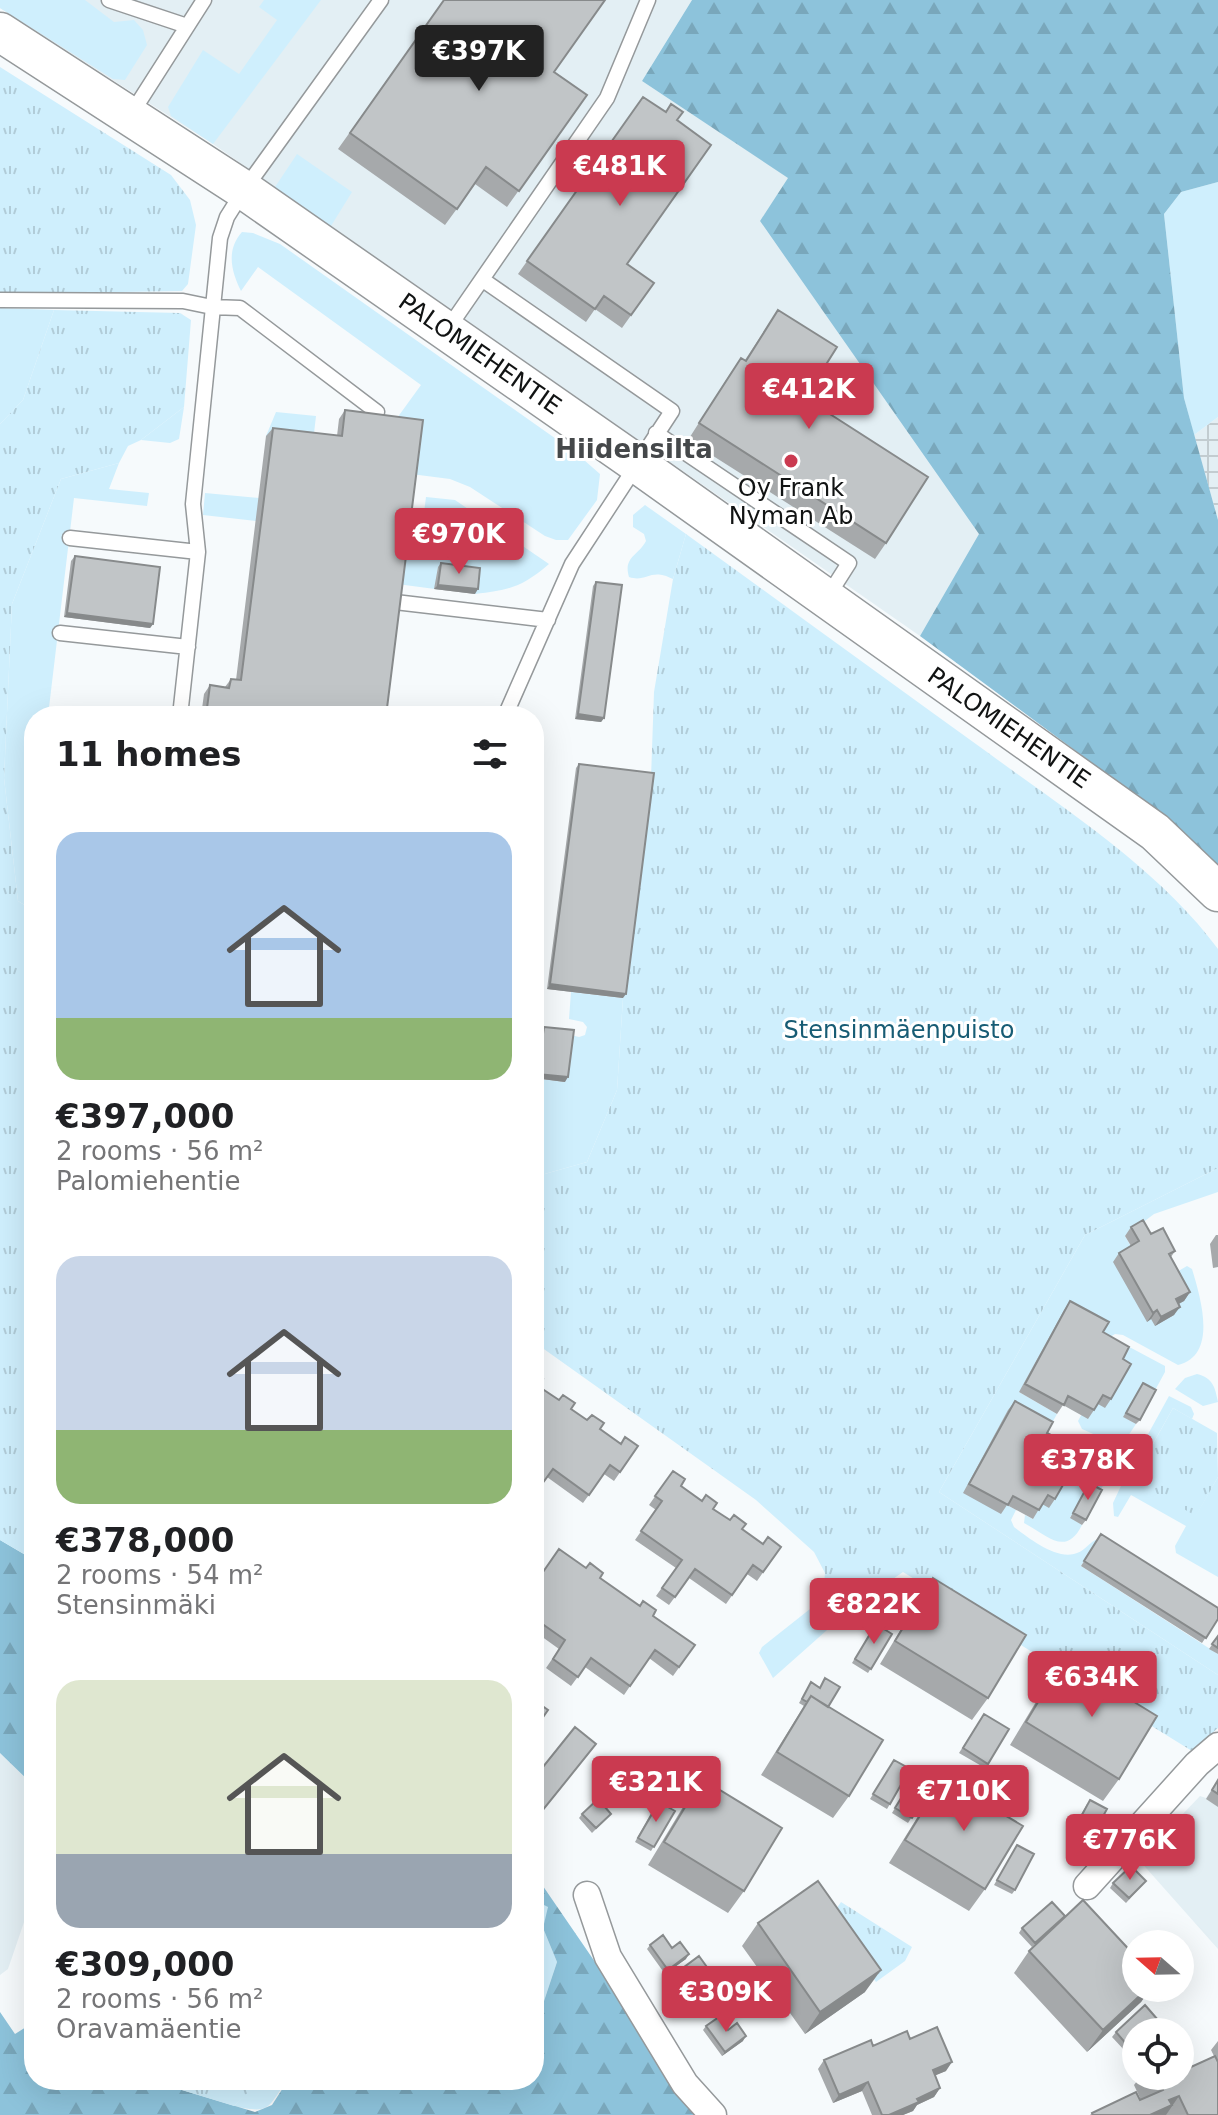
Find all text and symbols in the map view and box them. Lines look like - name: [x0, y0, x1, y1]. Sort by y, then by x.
- pin: €397K: [423, 25, 535, 93]
- text: €397K: [433, 36, 525, 66]
- pin: €481K: [564, 140, 676, 208]
- text: €481K: [574, 151, 666, 181]
- street label: PALOMIEHENTIE: [393, 288, 567, 420]
- pin: €412K: [753, 363, 865, 431]
- text: €412K: [763, 374, 855, 404]
- district label: Hiidensilta: [555, 434, 713, 464]
- marker: Oy Frank Nyman Ab: [782, 452, 800, 470]
- place label: Oy Frank Nyman Ab: [729, 474, 853, 530]
- pin: €970K: [403, 508, 515, 576]
- text: €970K: [413, 519, 505, 549]
- street label: PALOMIEHENTIE: [922, 662, 1096, 794]
- icon: filters: [468, 732, 512, 776]
- text: 11 homes: [56, 734, 241, 774]
- icon: home: [212, 884, 356, 1028]
- park label: Stensinmäenpuisto: [784, 1016, 1014, 1044]
- text: €397,000: [56, 1096, 235, 1136]
- text: 2 rooms · 56 m²: [56, 1136, 264, 1166]
- text: Palomiehentie: [56, 1166, 241, 1196]
- icon: home: [212, 1308, 356, 1452]
- pin: €378K: [1032, 1434, 1144, 1502]
- text: €378K: [1042, 1445, 1134, 1475]
- text: €378,000: [56, 1520, 235, 1560]
- text: 2 rooms · 54 m²: [56, 1560, 264, 1590]
- pin: €822K: [818, 1578, 930, 1646]
- text: €822K: [828, 1589, 920, 1619]
- text: Stensinmäki: [56, 1590, 216, 1620]
- pin: €634K: [1036, 1651, 1148, 1719]
- text: €634K: [1046, 1662, 1138, 1692]
- icon: home: [212, 1732, 356, 1876]
- pin: €321K: [600, 1756, 712, 1824]
- pin: €710K: [908, 1765, 1020, 1833]
- text: €321K: [610, 1767, 702, 1797]
- text: €710K: [918, 1776, 1010, 1806]
- pin: €776K: [1074, 1814, 1186, 1882]
- text: €776K: [1084, 1825, 1176, 1855]
- north arrow: [1122, 1930, 1194, 2002]
- map controls: [1122, 1930, 1194, 2090]
- text: €309,000: [56, 1944, 235, 1984]
- pin: €309K: [670, 1966, 782, 2034]
- text: €309K: [680, 1977, 772, 2007]
- text: 2 rooms · 56 m²: [56, 1984, 264, 2014]
- text: Oravamäentie: [56, 2014, 242, 2044]
- button: locate: [1122, 2018, 1194, 2090]

